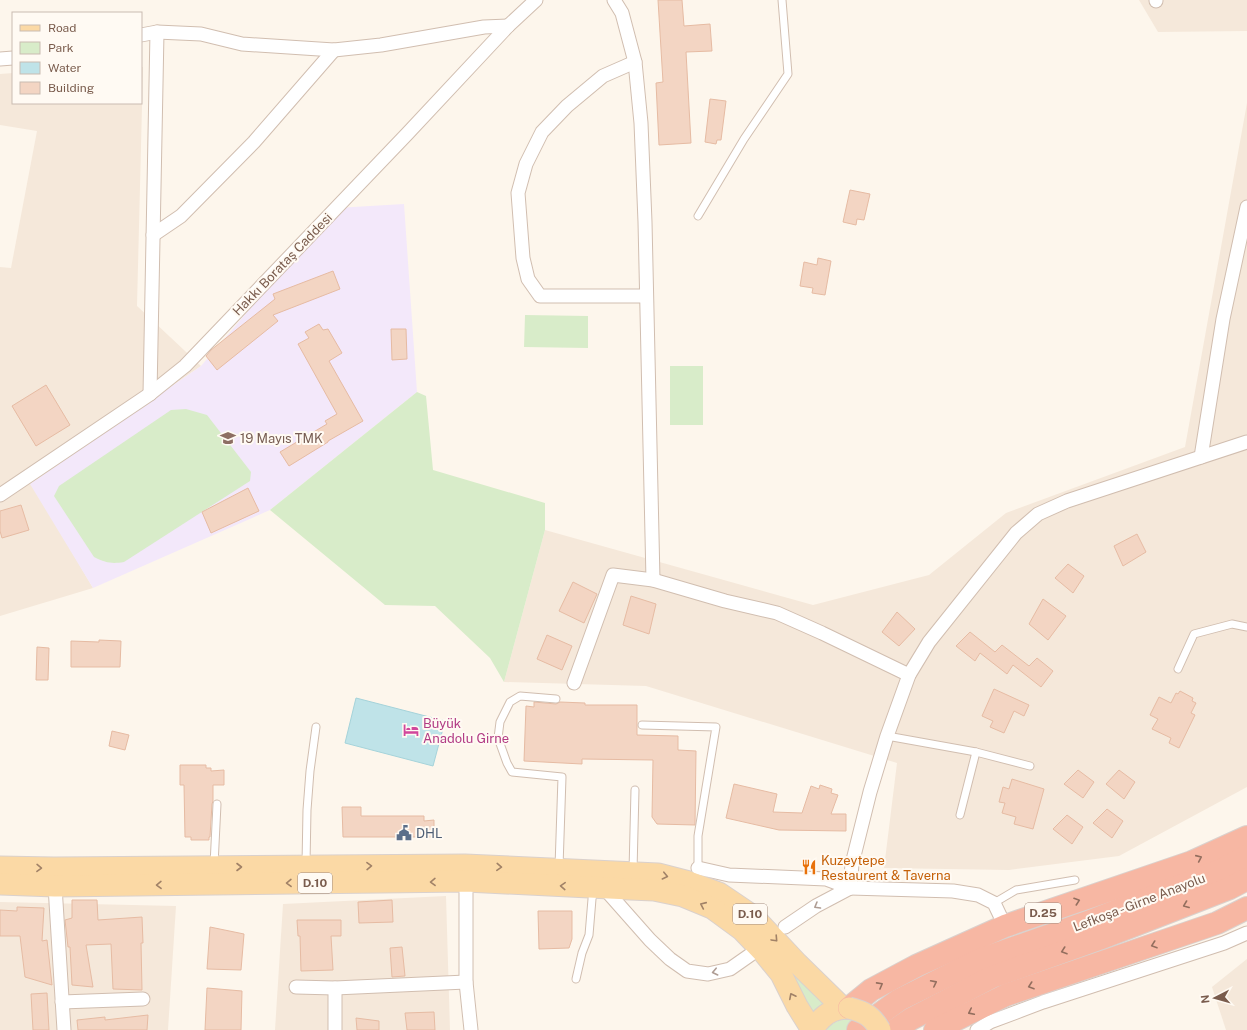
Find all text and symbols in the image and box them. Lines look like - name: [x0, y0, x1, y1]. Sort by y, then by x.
- legend: [12, 12, 142, 104]
- text: Road: [48, 21, 76, 35]
- text: Park: [48, 41, 74, 55]
- text: Water: [48, 61, 82, 75]
- text: Building: [48, 81, 94, 95]
- street label: Hakkı Borataş Caddesi: [230, 210, 335, 319]
- school or university icon: 19 Mayıs TMK: [219, 429, 237, 447]
- place label: 19 Mayıs TMK: [240, 431, 323, 446]
- place label: Büyük Anadolu Girne: [423, 716, 509, 746]
- hotel icon: Büyük Anadolu Girne: [402, 721, 420, 739]
- public building icon: DHL: [395, 824, 413, 842]
- place label: DHL: [416, 826, 442, 841]
- place label: Kuzeytepe Restaurent & Taverna: [821, 853, 951, 883]
- one-way arrow: [1195, 855, 1203, 863]
- restaurant icon: Kuzeytepe Restaurent & Taverna: [800, 858, 818, 876]
- one-way arrow: [366, 862, 372, 870]
- one-way arrow: [496, 862, 502, 871]
- one-way arrow: [236, 863, 242, 871]
- one-way arrow: [36, 864, 42, 872]
- street label: Lefkoşa - Girne Anayolu: [1071, 870, 1207, 935]
- one-way arrow: [661, 871, 668, 880]
- road number: D.10: [298, 873, 332, 893]
- one-way arrow: [430, 878, 436, 886]
- one-way arrow: [286, 879, 292, 887]
- one-way arrow: [156, 881, 162, 889]
- one-way arrow: [560, 882, 566, 890]
- one-way arrow: [1073, 897, 1080, 906]
- one-way arrow: [1182, 901, 1189, 909]
- one-way arrow: [700, 902, 708, 910]
- one-way arrow: [814, 902, 821, 909]
- road number: D.25: [1025, 903, 1061, 923]
- road number: D.10: [733, 904, 767, 924]
- one-way arrow: [770, 934, 778, 942]
- one-way arrow: [1150, 940, 1157, 948]
- one-way arrow: [1061, 946, 1068, 955]
- one-way arrow: [712, 968, 719, 976]
- north arrow: [1195, 978, 1235, 1018]
- one-way arrow: [930, 980, 937, 988]
- one-way arrow: [1027, 982, 1034, 990]
- one-way arrow: [876, 983, 883, 990]
- one-way arrow: [789, 993, 797, 1001]
- text: N: [1199, 994, 1211, 1004]
- one-way arrow: [967, 1007, 975, 1015]

